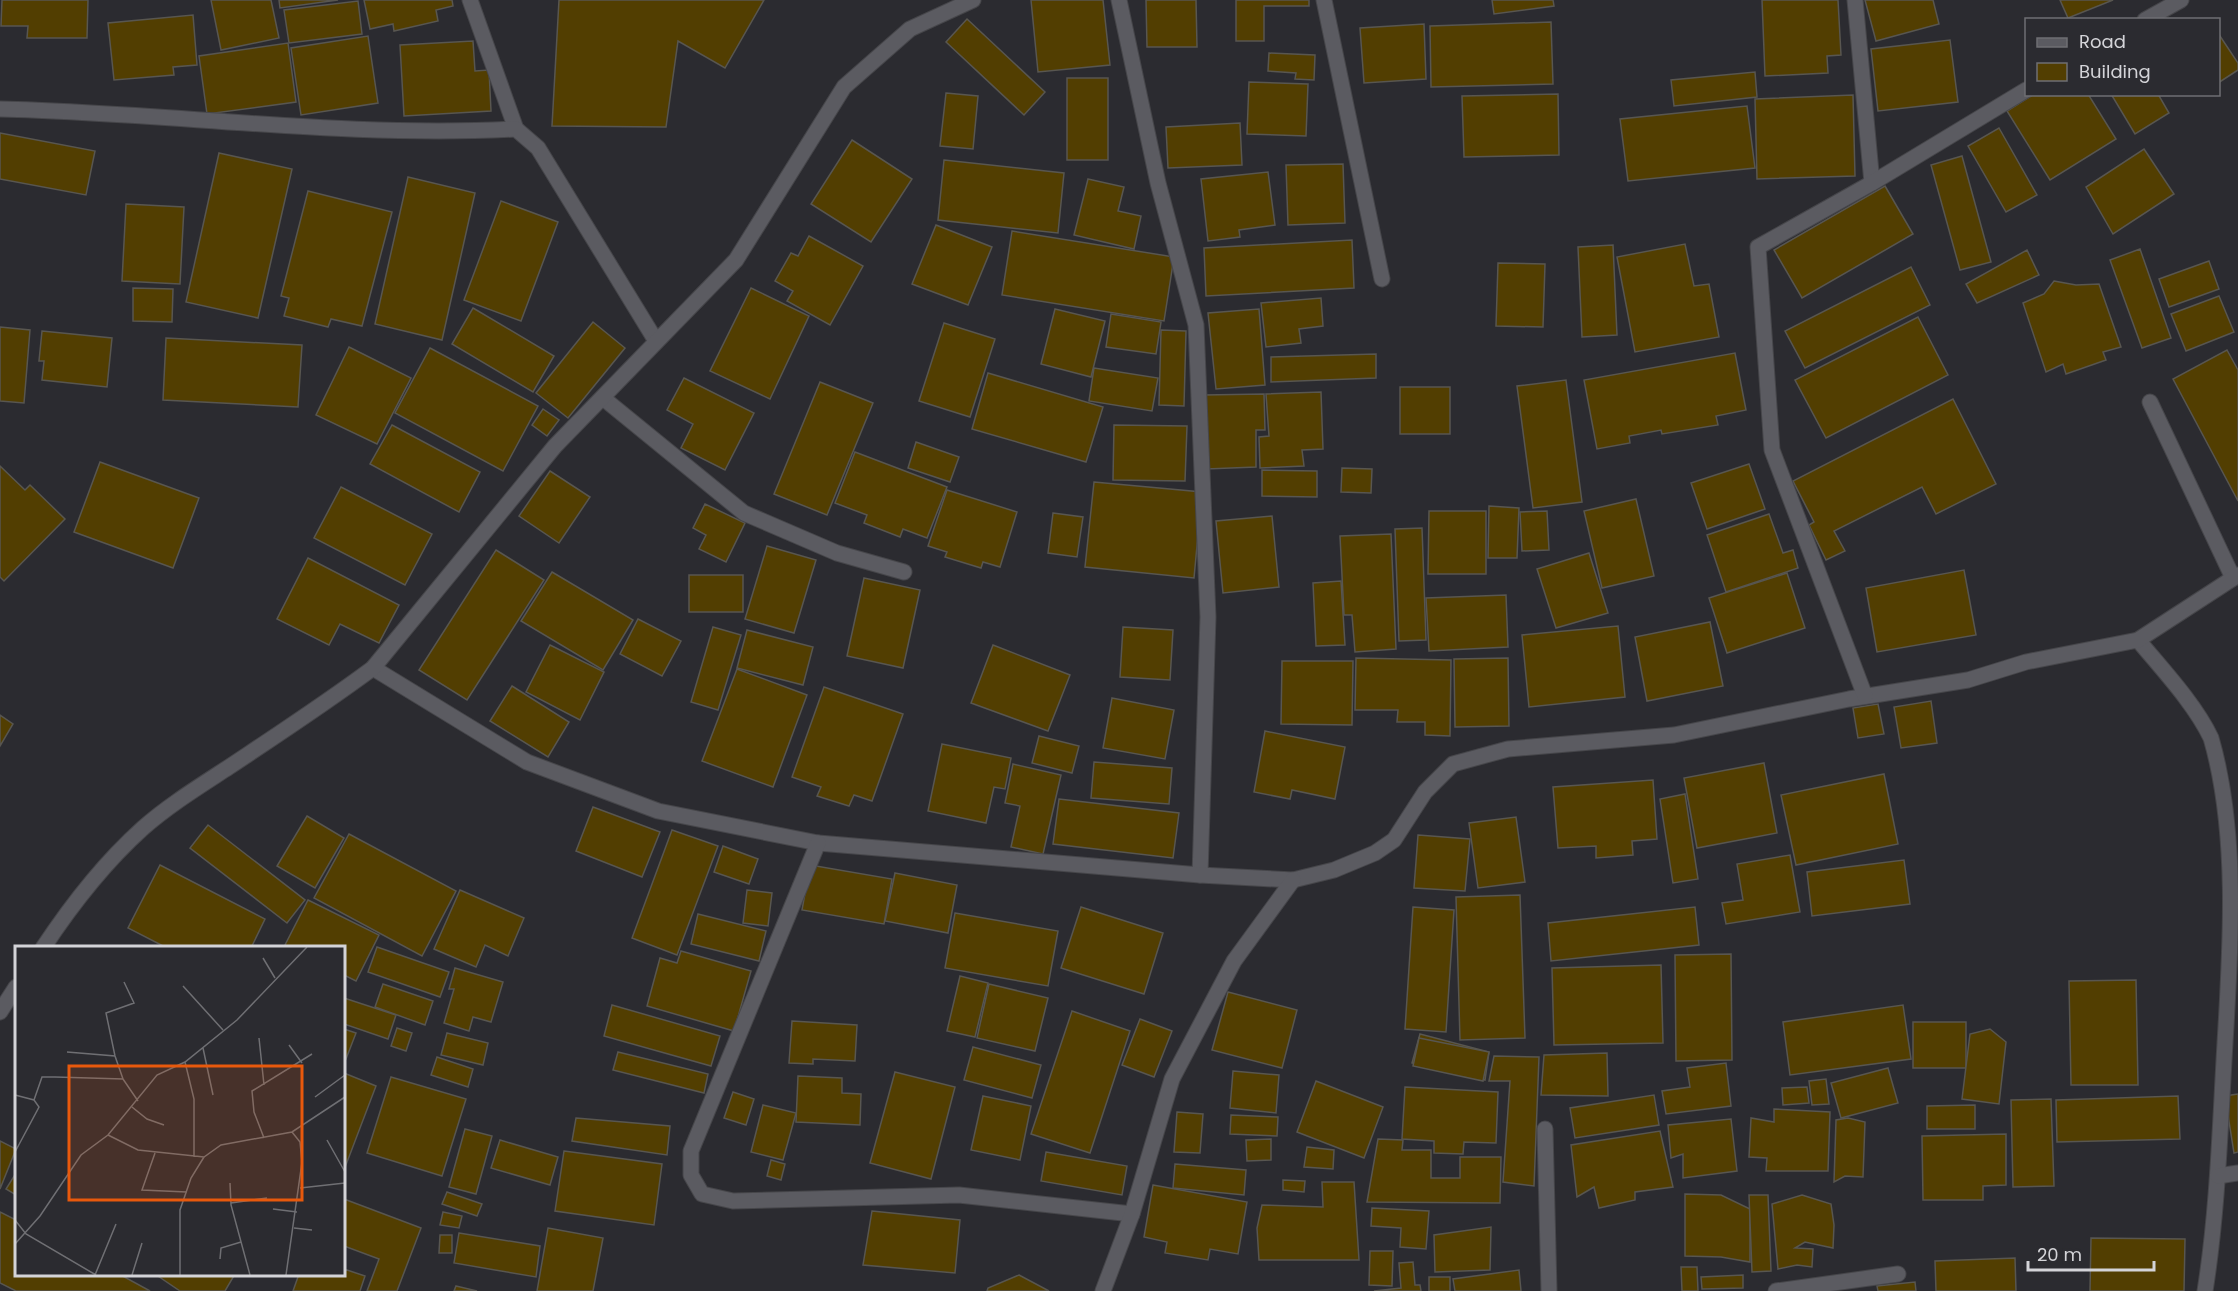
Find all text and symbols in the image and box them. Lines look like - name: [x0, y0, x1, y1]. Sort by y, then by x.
- legend: [2025, 18, 2220, 96]
- text: Road: [2079, 29, 2126, 54]
- text: Building: [2079, 59, 2151, 84]
- inset map: [15, 946, 345, 1276]
- scale bar: [2028, 1234, 2154, 1272]
- text: 20 m: [2037, 1242, 2082, 1267]

